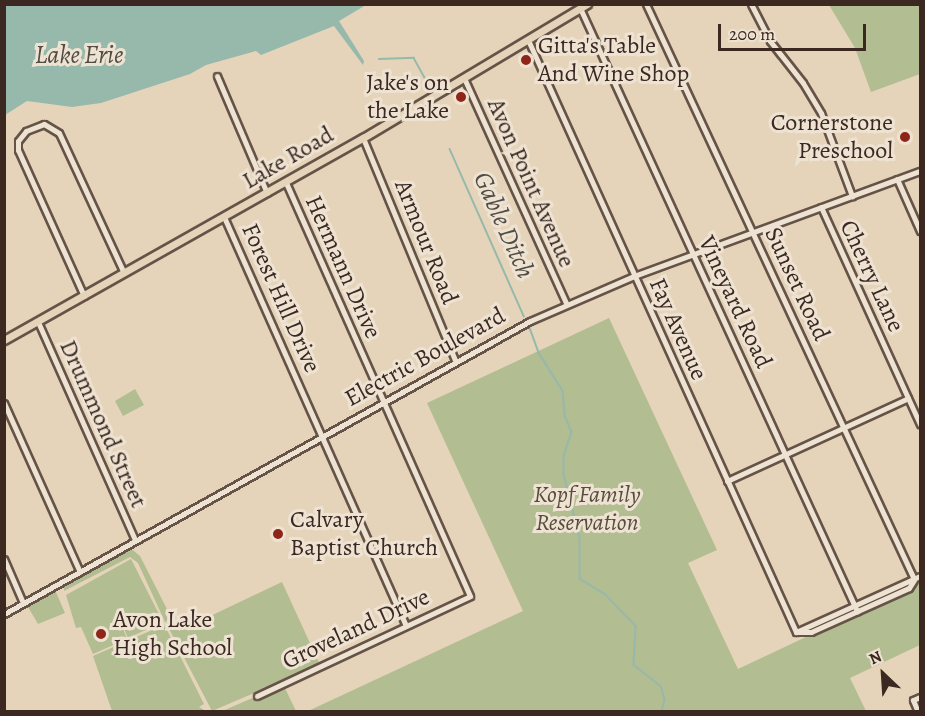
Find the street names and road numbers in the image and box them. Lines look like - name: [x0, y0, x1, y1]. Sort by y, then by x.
- street label: Avon Point Avenue: [481, 94, 581, 272]
- street label: Lake Road: [237, 120, 339, 196]
- street label: Armour Road: [388, 176, 464, 308]
- street label: Hermann Drive: [299, 191, 387, 343]
- street label: Cherry Lane: [834, 216, 910, 336]
- street label: Forest Hill Drive: [235, 219, 327, 377]
- street label: Sunset Road: [758, 223, 836, 345]
- street label: Vineyard Road: [692, 231, 778, 373]
- street label: Fay Avenue: [643, 273, 713, 385]
- street label: Electric Boulevard: [340, 301, 510, 413]
- street label: Drummond Street: [53, 336, 153, 512]
- street label: Groveland Drive: [278, 582, 434, 676]

